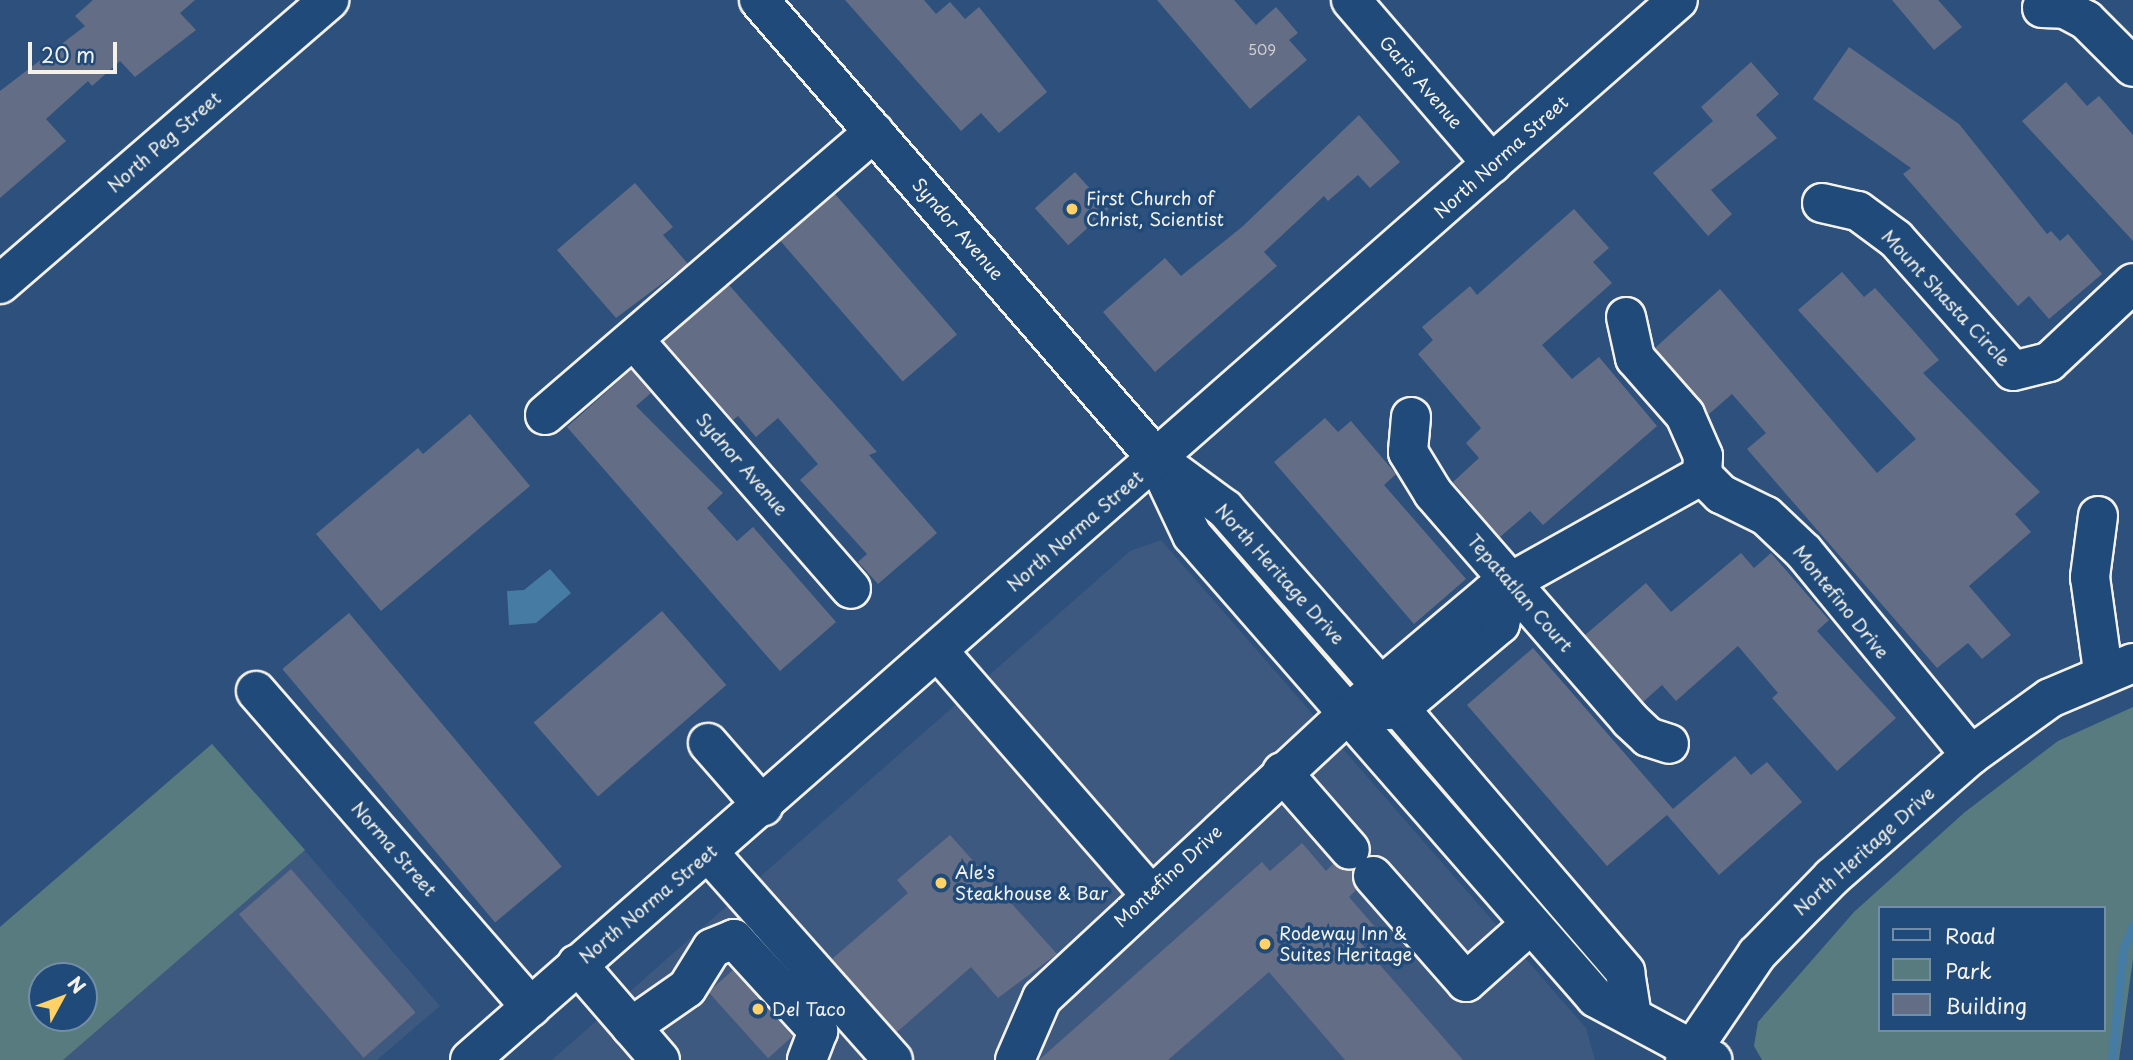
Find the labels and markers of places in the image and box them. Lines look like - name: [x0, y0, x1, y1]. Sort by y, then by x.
- place label: First Church of Christ, Scientist: [1086, 188, 1224, 230]
- marker: First Church of Christ, Scientist: [1064, 201, 1080, 217]
- place label: Ale's Steakhouse & Bar: [955, 862, 1109, 904]
- marker: Ale's Steakhouse & Bar: [933, 875, 949, 891]
- place label: Rodeway Inn & Suites Heritage: [1279, 923, 1412, 965]
- marker: Rodeway Inn & Suites Heritage: [1257, 936, 1273, 952]
- place label: Del Taco: [772, 998, 847, 1020]
- marker: Del Taco: [750, 1001, 766, 1017]

